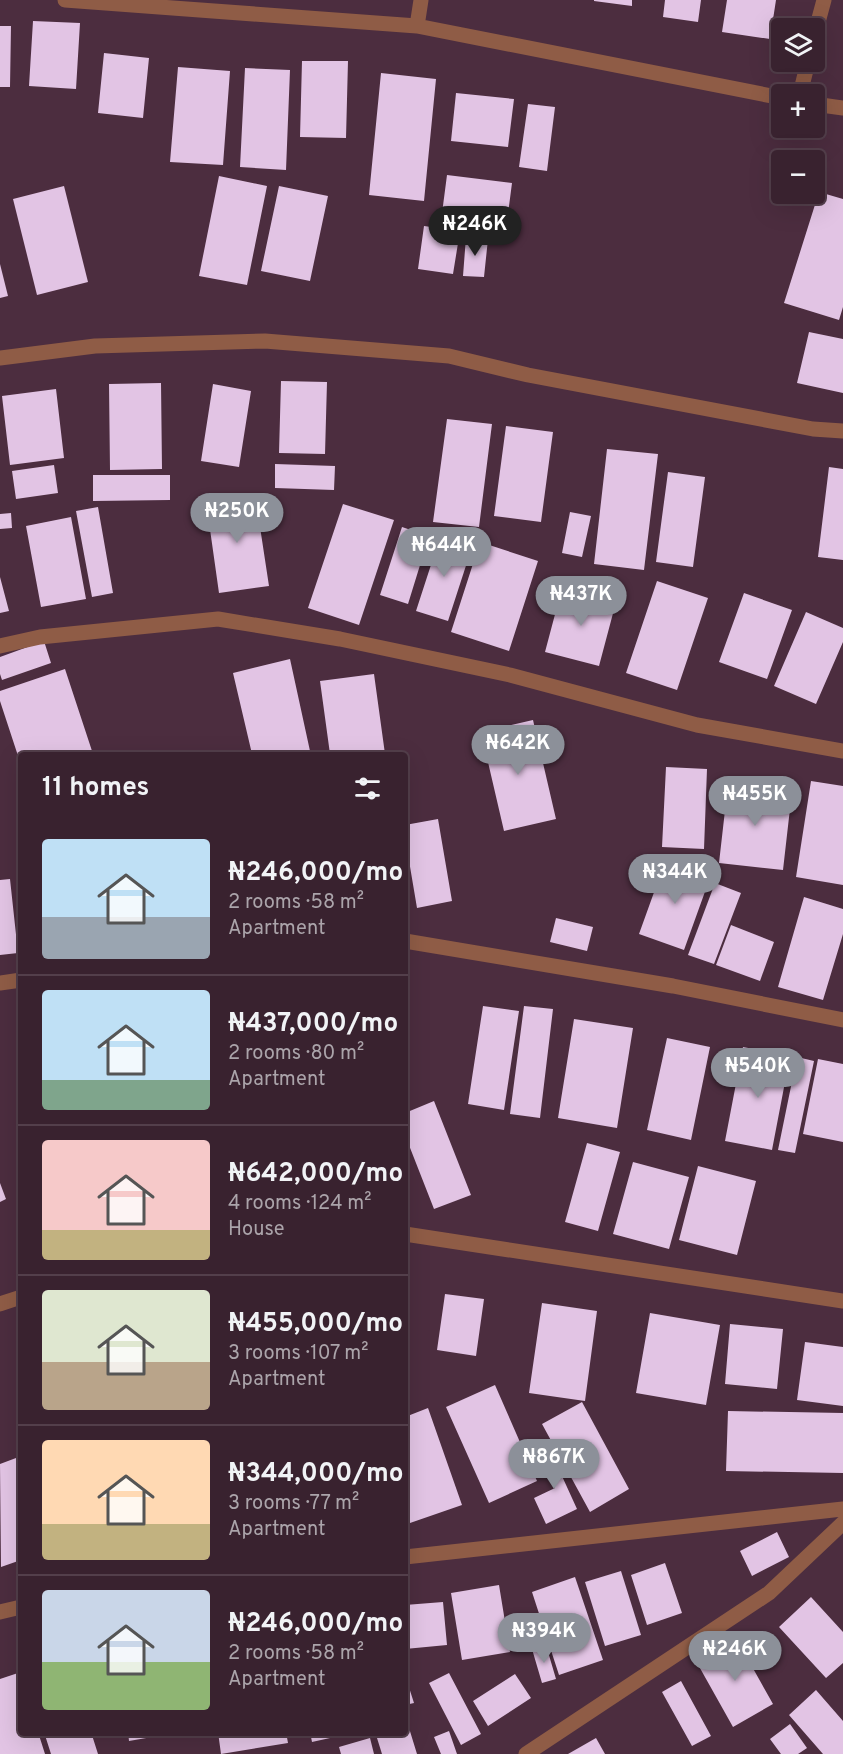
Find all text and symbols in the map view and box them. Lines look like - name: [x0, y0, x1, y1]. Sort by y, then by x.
- map controls: [771, 18, 825, 204]
- button: layers: [771, 18, 825, 72]
- button: +: [771, 84, 825, 138]
- button: −: [771, 150, 825, 204]
- pin: ₦246K: [433, 206, 517, 257]
- text: ₦246K: [443, 212, 507, 238]
- pin: ₦250K: [195, 493, 279, 544]
- text: ₦250K: [204, 499, 270, 525]
- pin: ₦644K: [402, 527, 486, 578]
- text: ₦644K: [411, 533, 477, 559]
- pin: ₦437K: [539, 576, 623, 627]
- text: ₦437K: [550, 582, 612, 608]
- pin: ₦642K: [476, 725, 560, 776]
- text: ₦642K: [486, 731, 550, 757]
- text: 11 homes: [42, 772, 149, 805]
- icon: filters: [351, 772, 384, 805]
- pin: ₦455K: [713, 776, 797, 827]
- text: ₦455K: [723, 782, 787, 808]
- pin: ₦344K: [633, 854, 717, 905]
- text: ₦246,000/mo: [228, 857, 403, 890]
- text: ₦344K: [642, 860, 708, 886]
- icon: home: [90, 863, 162, 935]
- text: 2 rooms · 58 m²: [228, 890, 364, 916]
- text: Apartment: [228, 916, 326, 942]
- text: ₦437,000/mo: [228, 1008, 398, 1041]
- icon: home: [90, 1014, 162, 1086]
- text: 2 rooms · 80 m²: [228, 1041, 364, 1067]
- pin: ₦540K: [716, 1048, 800, 1099]
- text: ₦540K: [725, 1054, 791, 1080]
- text: Apartment: [228, 1067, 326, 1093]
- text: ₦642,000/mo: [228, 1158, 403, 1191]
- icon: home: [90, 1164, 162, 1236]
- text: 4 rooms · 124 m²: [228, 1191, 371, 1217]
- text: House: [228, 1217, 284, 1243]
- text: ₦455,000/mo: [228, 1308, 403, 1341]
- icon: home: [90, 1314, 162, 1386]
- text: 3 rooms · 107 m²: [228, 1341, 369, 1367]
- text: Apartment: [228, 1367, 326, 1393]
- pin: ₦867K: [512, 1439, 596, 1490]
- text: ₦867K: [522, 1445, 586, 1471]
- text: ₦344,000/mo: [228, 1458, 404, 1491]
- icon: home: [90, 1464, 162, 1536]
- text: 3 rooms · 77 m²: [228, 1491, 359, 1517]
- text: Apartment: [228, 1517, 326, 1543]
- text: ₦246,000/mo: [228, 1608, 403, 1641]
- pin: ₦394K: [502, 1613, 586, 1664]
- icon: home: [90, 1614, 162, 1686]
- text: ₦394K: [512, 1619, 576, 1645]
- pin: ₦246K: [693, 1631, 777, 1682]
- text: ₦246K: [703, 1637, 767, 1663]
- text: 2 rooms · 58 m²: [228, 1641, 364, 1667]
- text: Apartment: [228, 1667, 326, 1693]

